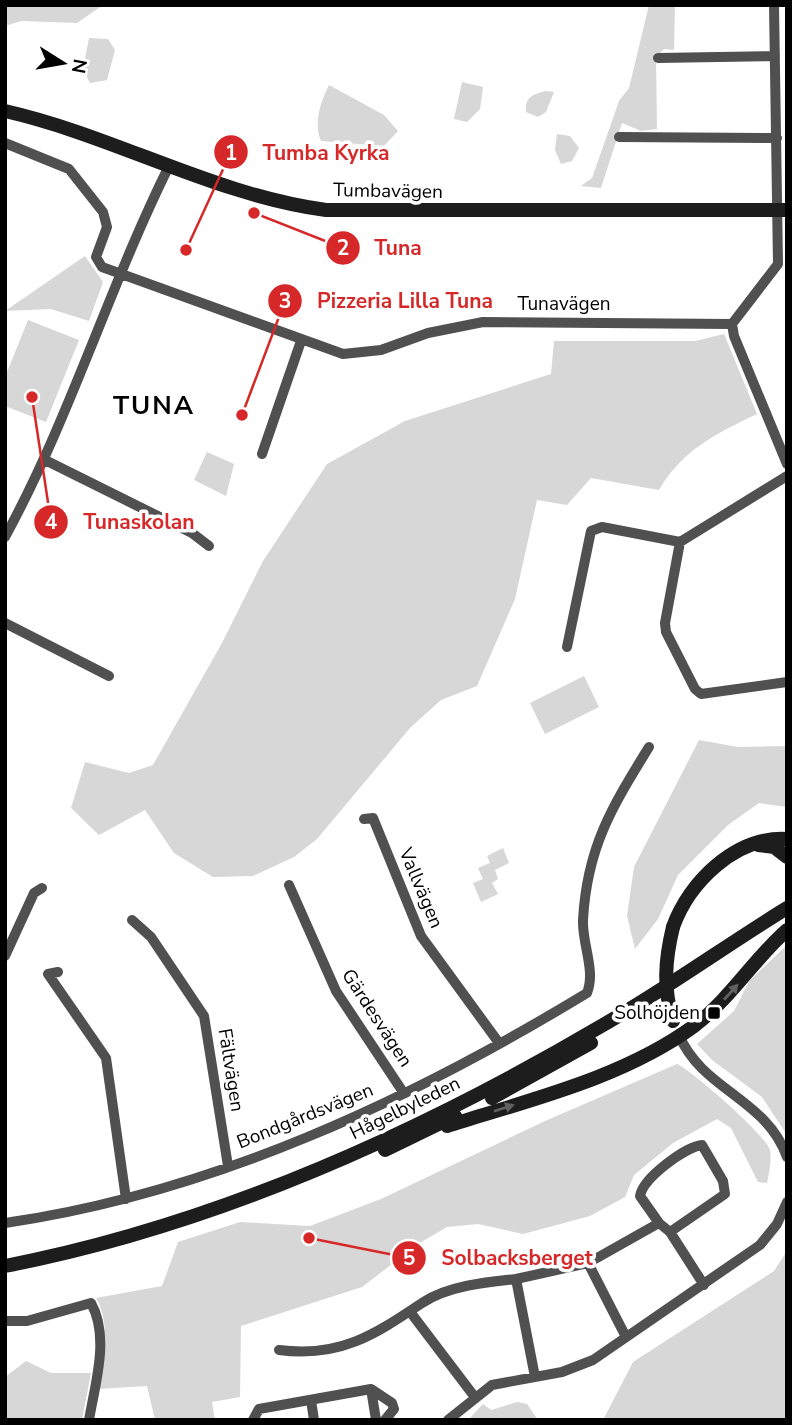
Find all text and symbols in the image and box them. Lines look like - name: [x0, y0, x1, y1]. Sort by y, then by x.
- north arrow: [28, 28, 98, 98]
- text: N: [65, 57, 93, 76]
- callout: Tumba Kyrka: [213, 131, 403, 173]
- text: 1: [225, 139, 237, 167]
- text: Tumba Kyrka: [262, 139, 390, 167]
- street label: Tumbavägen: [333, 177, 443, 205]
- callout: Tuna: [325, 227, 436, 269]
- text: 2: [337, 234, 349, 262]
- text: Tuna: [374, 234, 422, 262]
- callout: Pizzeria Lilla Tuna: [268, 280, 507, 322]
- text: 3: [279, 287, 291, 315]
- text: Pizzeria Lilla Tuna: [317, 287, 493, 315]
- street label: Tunavägen: [517, 291, 611, 317]
- district label: TUNA: [113, 388, 195, 423]
- callout: Tunaskolan: [34, 501, 208, 543]
- text: 4: [45, 508, 58, 536]
- text: Tunaskolan: [83, 508, 195, 536]
- street label: Vallvägen: [392, 843, 450, 932]
- street label: Gärdesvägen: [335, 964, 419, 1072]
- one-way arrow: [723, 984, 739, 1001]
- place label: Solhöjden: [614, 1000, 700, 1026]
- marker: Solhöjden: [706, 1005, 722, 1021]
- street label: Fältvägen: [212, 1026, 250, 1114]
- street label: Hågelbyleden: [345, 1070, 465, 1146]
- street label: Bondgårdsvägen: [233, 1077, 377, 1155]
- one-way arrow: [494, 1102, 515, 1113]
- callout: Solbacksberget: [392, 1237, 606, 1279]
- text: 5: [403, 1244, 415, 1272]
- text: Solbacksberget: [441, 1244, 594, 1272]

